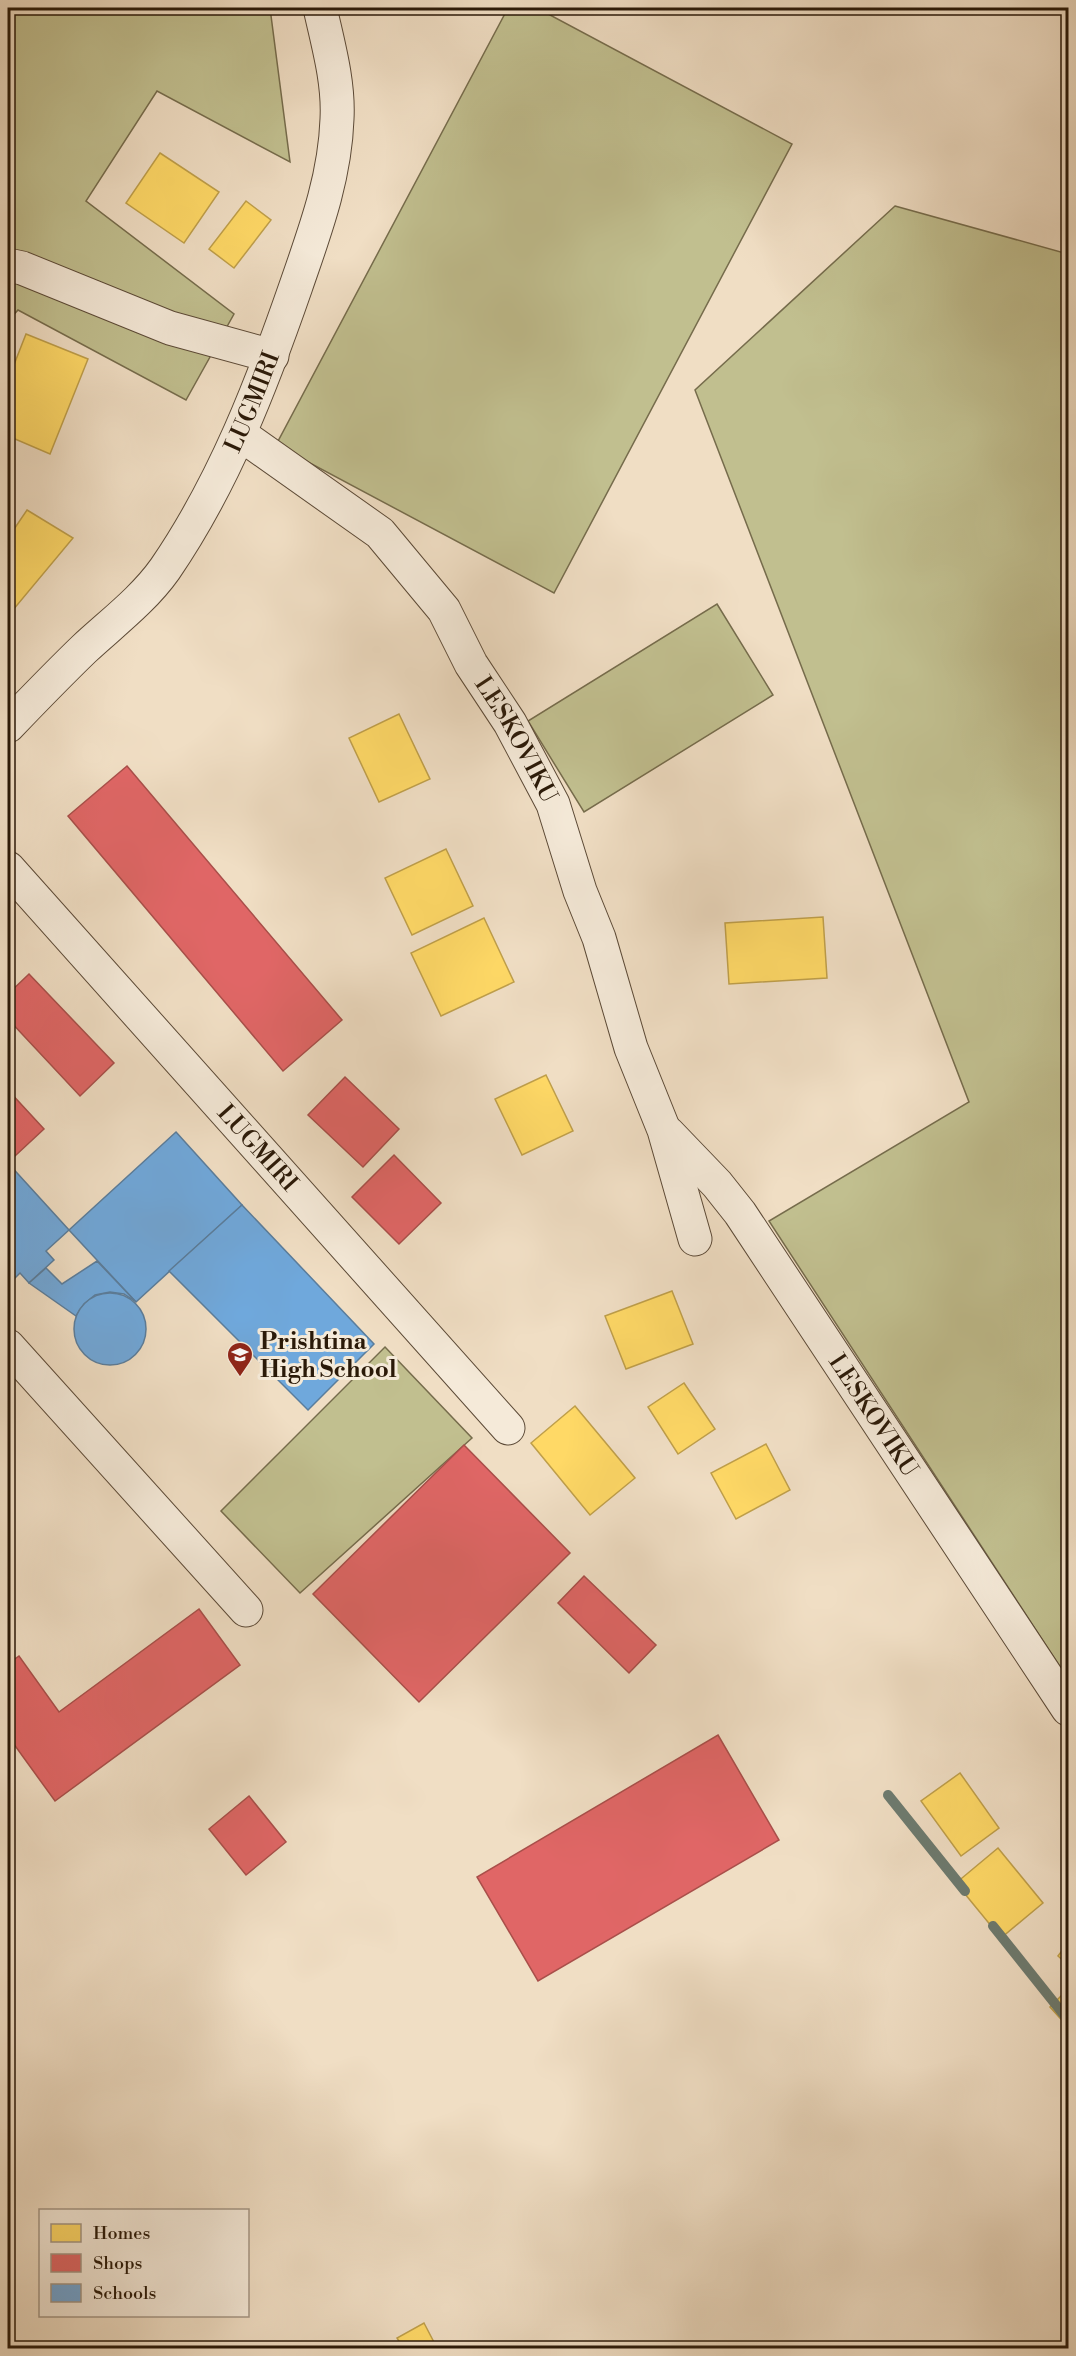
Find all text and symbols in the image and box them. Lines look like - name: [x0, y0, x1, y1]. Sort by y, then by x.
- street label: LUGMIRI: [219, 348, 287, 458]
- street label: LESKOVIKU: [467, 671, 564, 808]
- street label: LUGMIRI: [210, 1099, 304, 1198]
- place label: Prishtina High School: [260, 1327, 397, 1385]
- school or university icon: Prishtina High School: [225, 1340, 255, 1378]
- street label: LESKOVIKU: [821, 1349, 924, 1483]
- legend: [39, 2209, 249, 2317]
- text: Homes: [93, 2222, 150, 2245]
- text: Shops: [93, 2252, 143, 2275]
- text: Schools: [93, 2282, 157, 2305]

